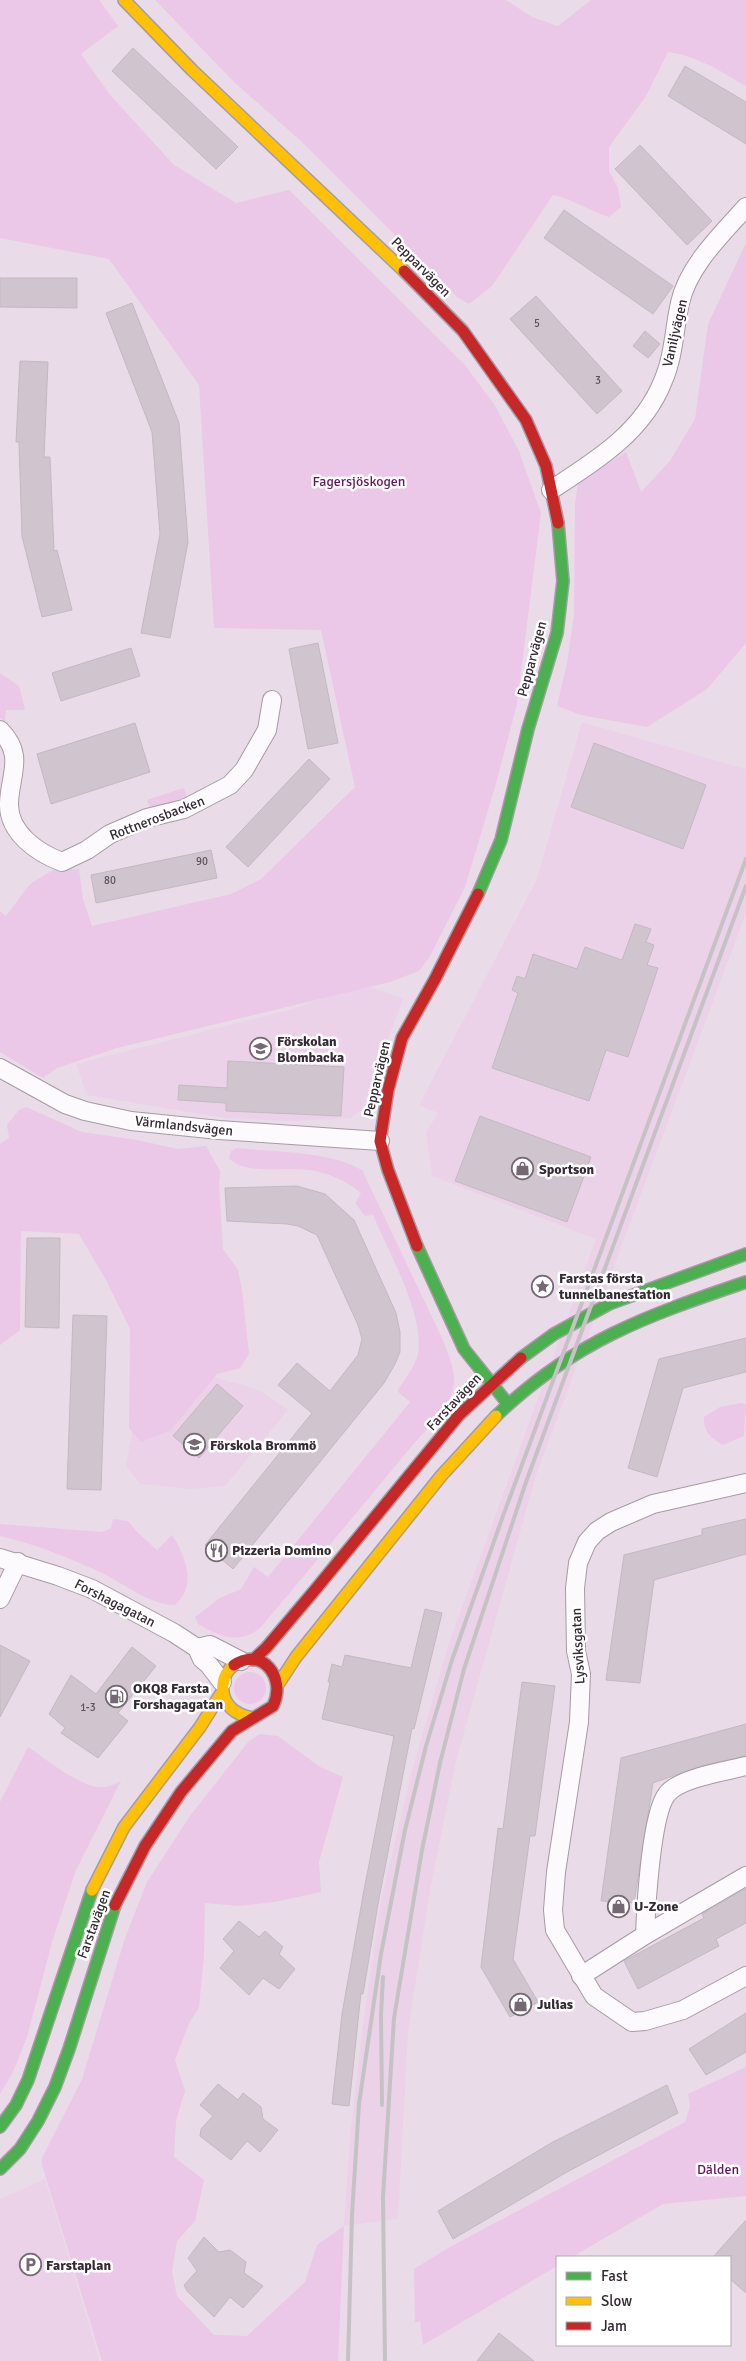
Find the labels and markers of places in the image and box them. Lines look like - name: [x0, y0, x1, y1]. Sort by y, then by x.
- place label: Förskolan Blombacka: [277, 1033, 344, 1066]
- school or university icon: Förskolan Blombacka: [249, 1037, 273, 1061]
- shop icon: Sportson: [511, 1157, 535, 1181]
- place label: Sportson: [539, 1161, 594, 1178]
- place label: Farstas första tunnelbanestation: [558, 1270, 671, 1303]
- place icon: Farstas första tunnelbanestation: [531, 1274, 555, 1298]
- school or university icon: Förskola Brommö: [182, 1433, 206, 1457]
- place label: Förskola Brommö: [210, 1437, 316, 1454]
- restaurant icon: Pizzeria Domino: [204, 1538, 228, 1562]
- place label: Pizzeria Domino: [232, 1542, 331, 1559]
- place label: OKQ8 Farsta Forshagagatan: [133, 1680, 223, 1713]
- fuel station icon: OKQ8 Farsta Forshagagatan: [105, 1684, 129, 1708]
- shop icon: U-Zone: [606, 1894, 630, 1918]
- place label: U-Zone: [634, 1898, 678, 1915]
- shop icon: Julias: [509, 1992, 533, 2016]
- place label: Julias: [537, 1996, 573, 2013]
- parking icon: Farstaplan: [18, 2253, 42, 2277]
- place label: Farstaplan: [46, 2257, 111, 2274]

